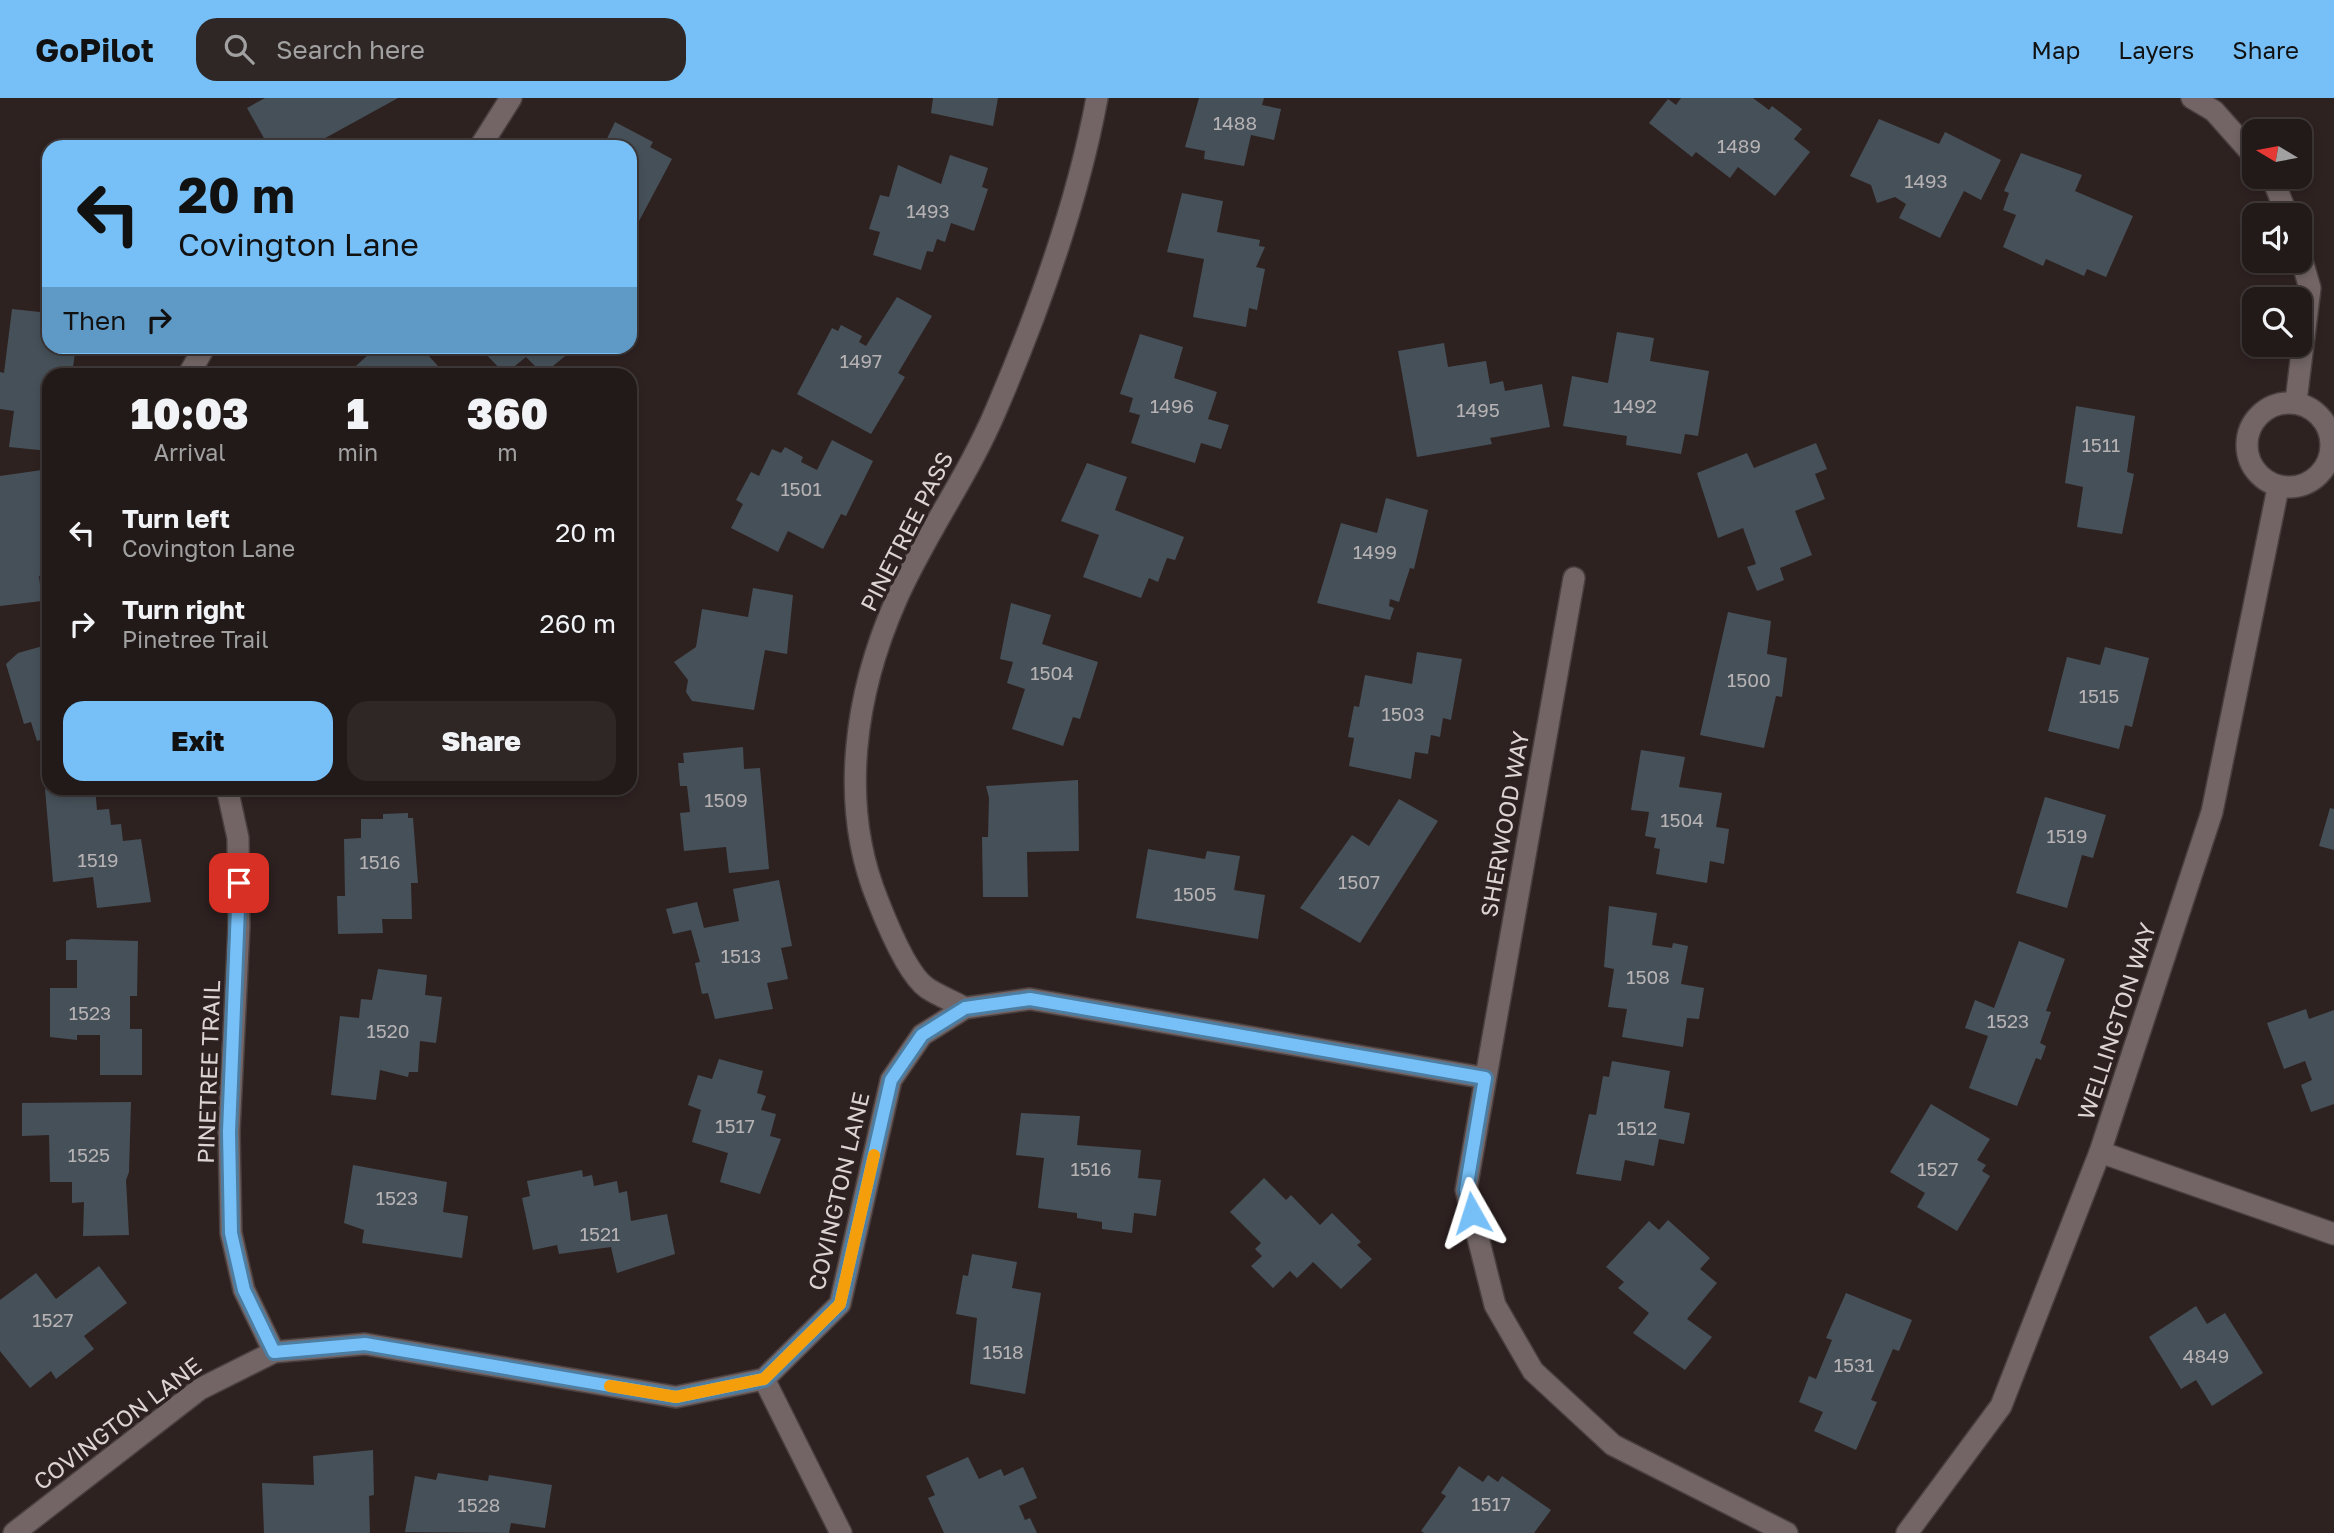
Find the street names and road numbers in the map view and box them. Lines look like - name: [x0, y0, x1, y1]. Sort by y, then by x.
- street label: PINETREE PASS: [854, 446, 958, 616]
- street label: SHERWOOD WAY: [1474, 729, 1534, 919]
- street label: WELLINGTON WAY: [2071, 919, 2161, 1123]
- street label: PINETREE TRAIL: [191, 980, 225, 1164]
- street label: COVINGTON LANE: [802, 1089, 874, 1293]
- street label: COVINGTON LANE: [28, 1351, 206, 1495]

